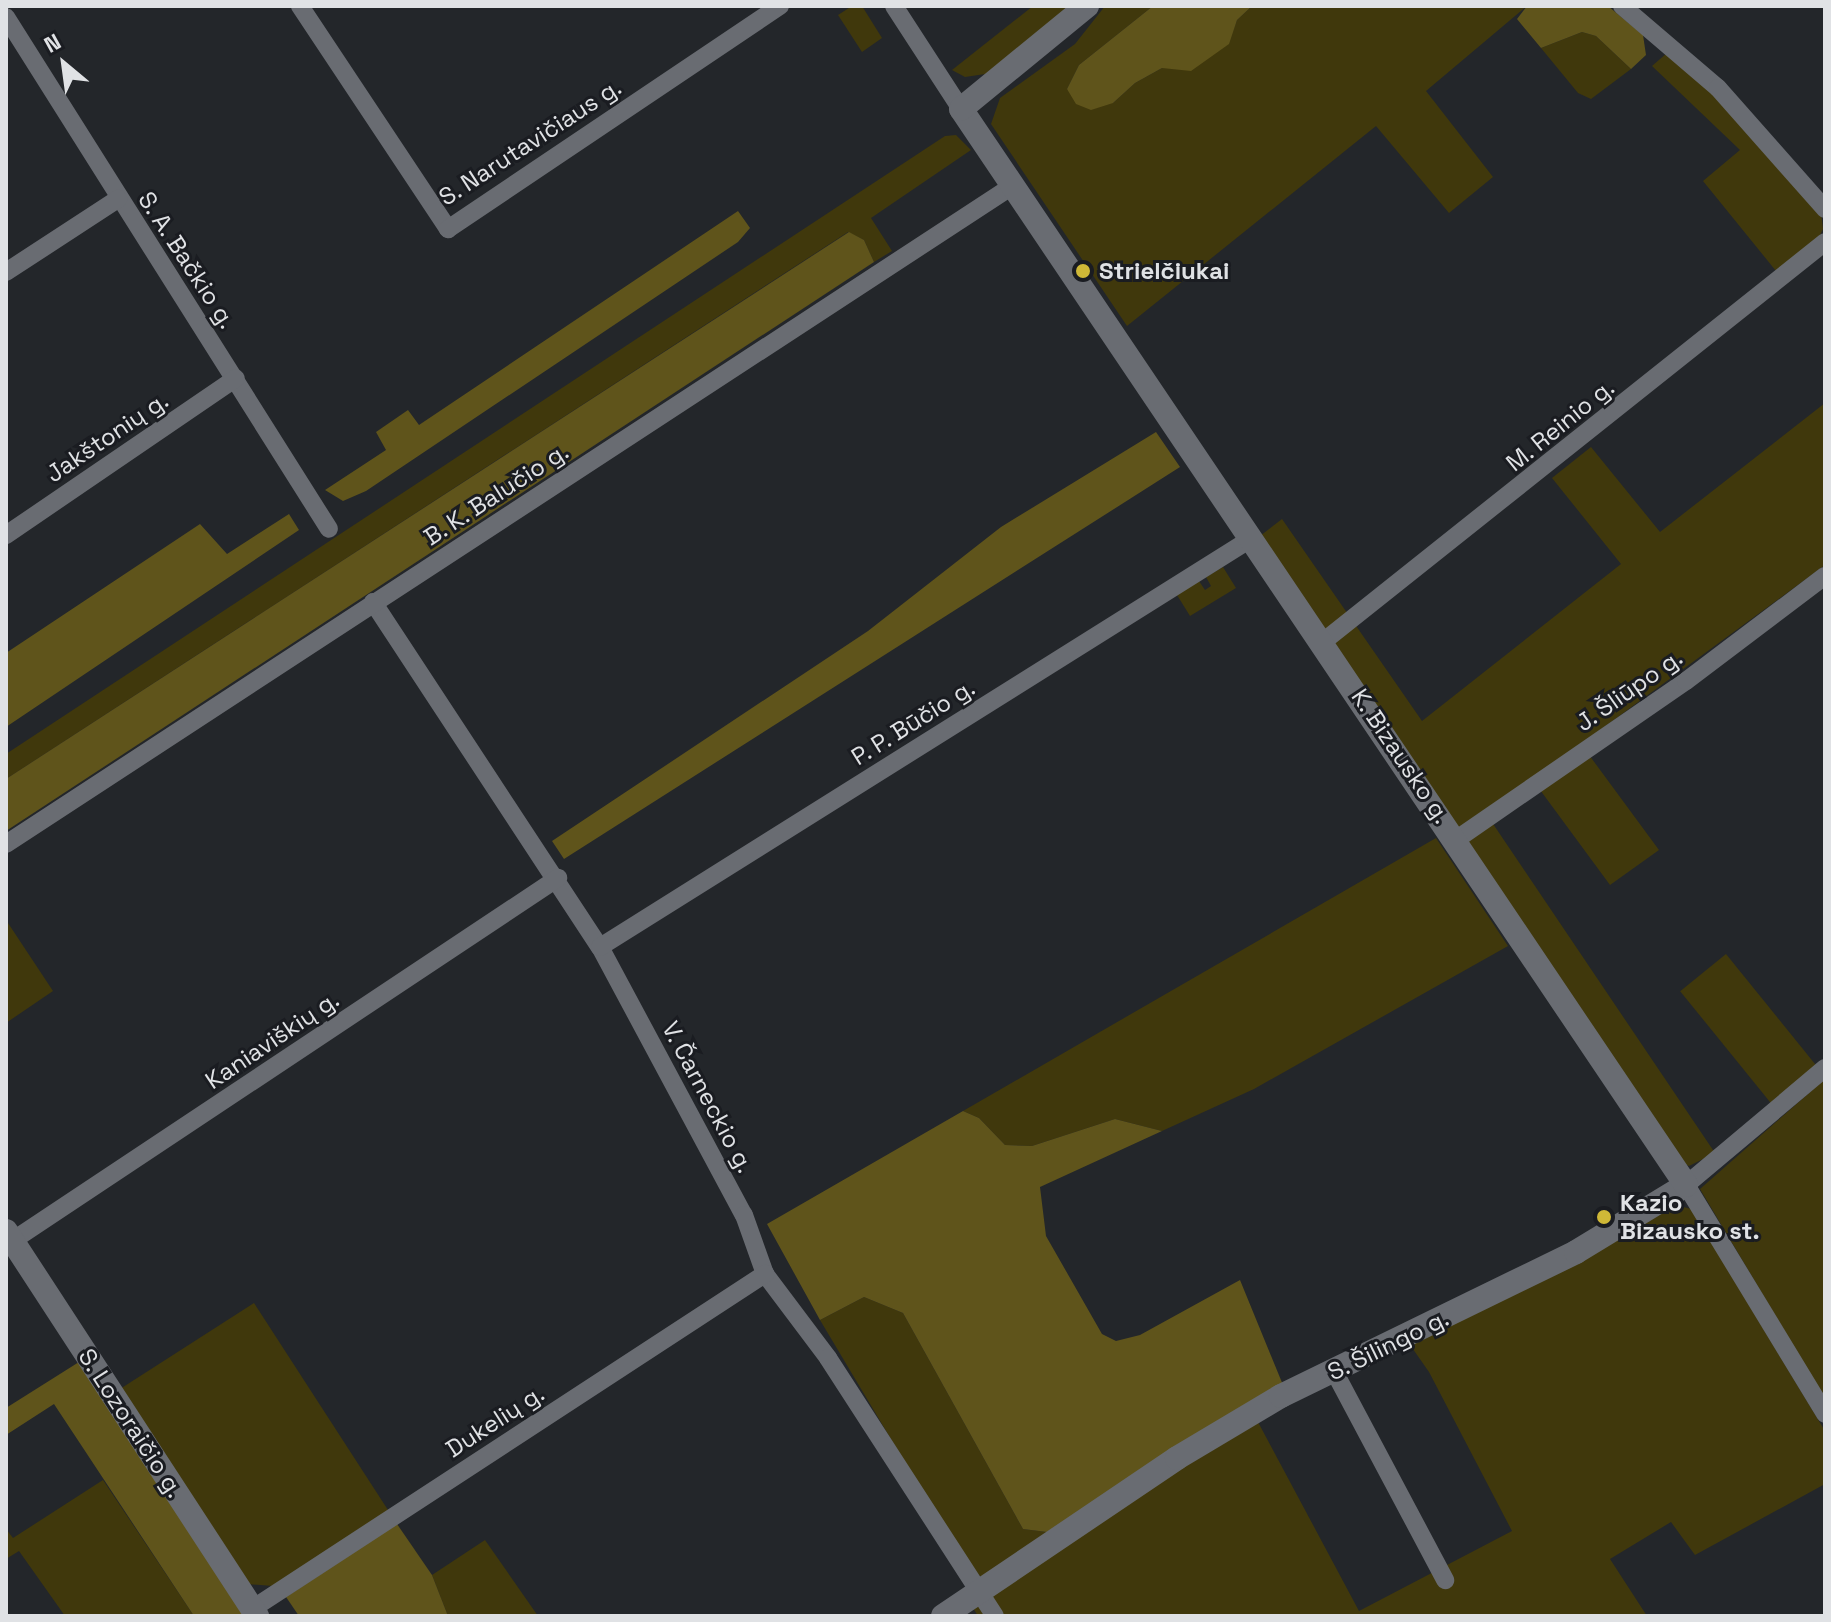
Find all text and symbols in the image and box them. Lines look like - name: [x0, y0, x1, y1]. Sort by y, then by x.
- north arrow: [24, 24, 104, 104]
- text: N: [39, 27, 66, 59]
- street label: S. Narutavičiaus g.: [433, 72, 627, 212]
- street label: S. A. Bačkio g.: [132, 185, 242, 335]
- place label: Strielčiukai: [1099, 257, 1229, 285]
- marker: Strielčiukai: [1074, 262, 1092, 280]
- street label: M. Reinio g.: [1500, 372, 1620, 478]
- street label: Jakštonių g.: [41, 386, 173, 488]
- street label: B. K. Balučio g.: [418, 436, 574, 552]
- street label: J. Šliūpo g.: [1570, 643, 1688, 737]
- street label: P. P. Būčio g.: [845, 672, 981, 772]
- street label: K. Bizausko g.: [1345, 683, 1457, 829]
- street label: Kaniaviškių g.: [200, 985, 344, 1095]
- street label: V. Čarneckio g.: [656, 1016, 760, 1178]
- place label: Kazio Bizausko st.: [1620, 1189, 1760, 1245]
- marker: Kazio Bizausko st.: [1595, 1208, 1613, 1226]
- street label: S. Šilingo g.: [1322, 1303, 1454, 1387]
- street label: S. Lozoraičio g.: [72, 1343, 190, 1503]
- street label: Dukelių g.: [441, 1379, 549, 1463]

